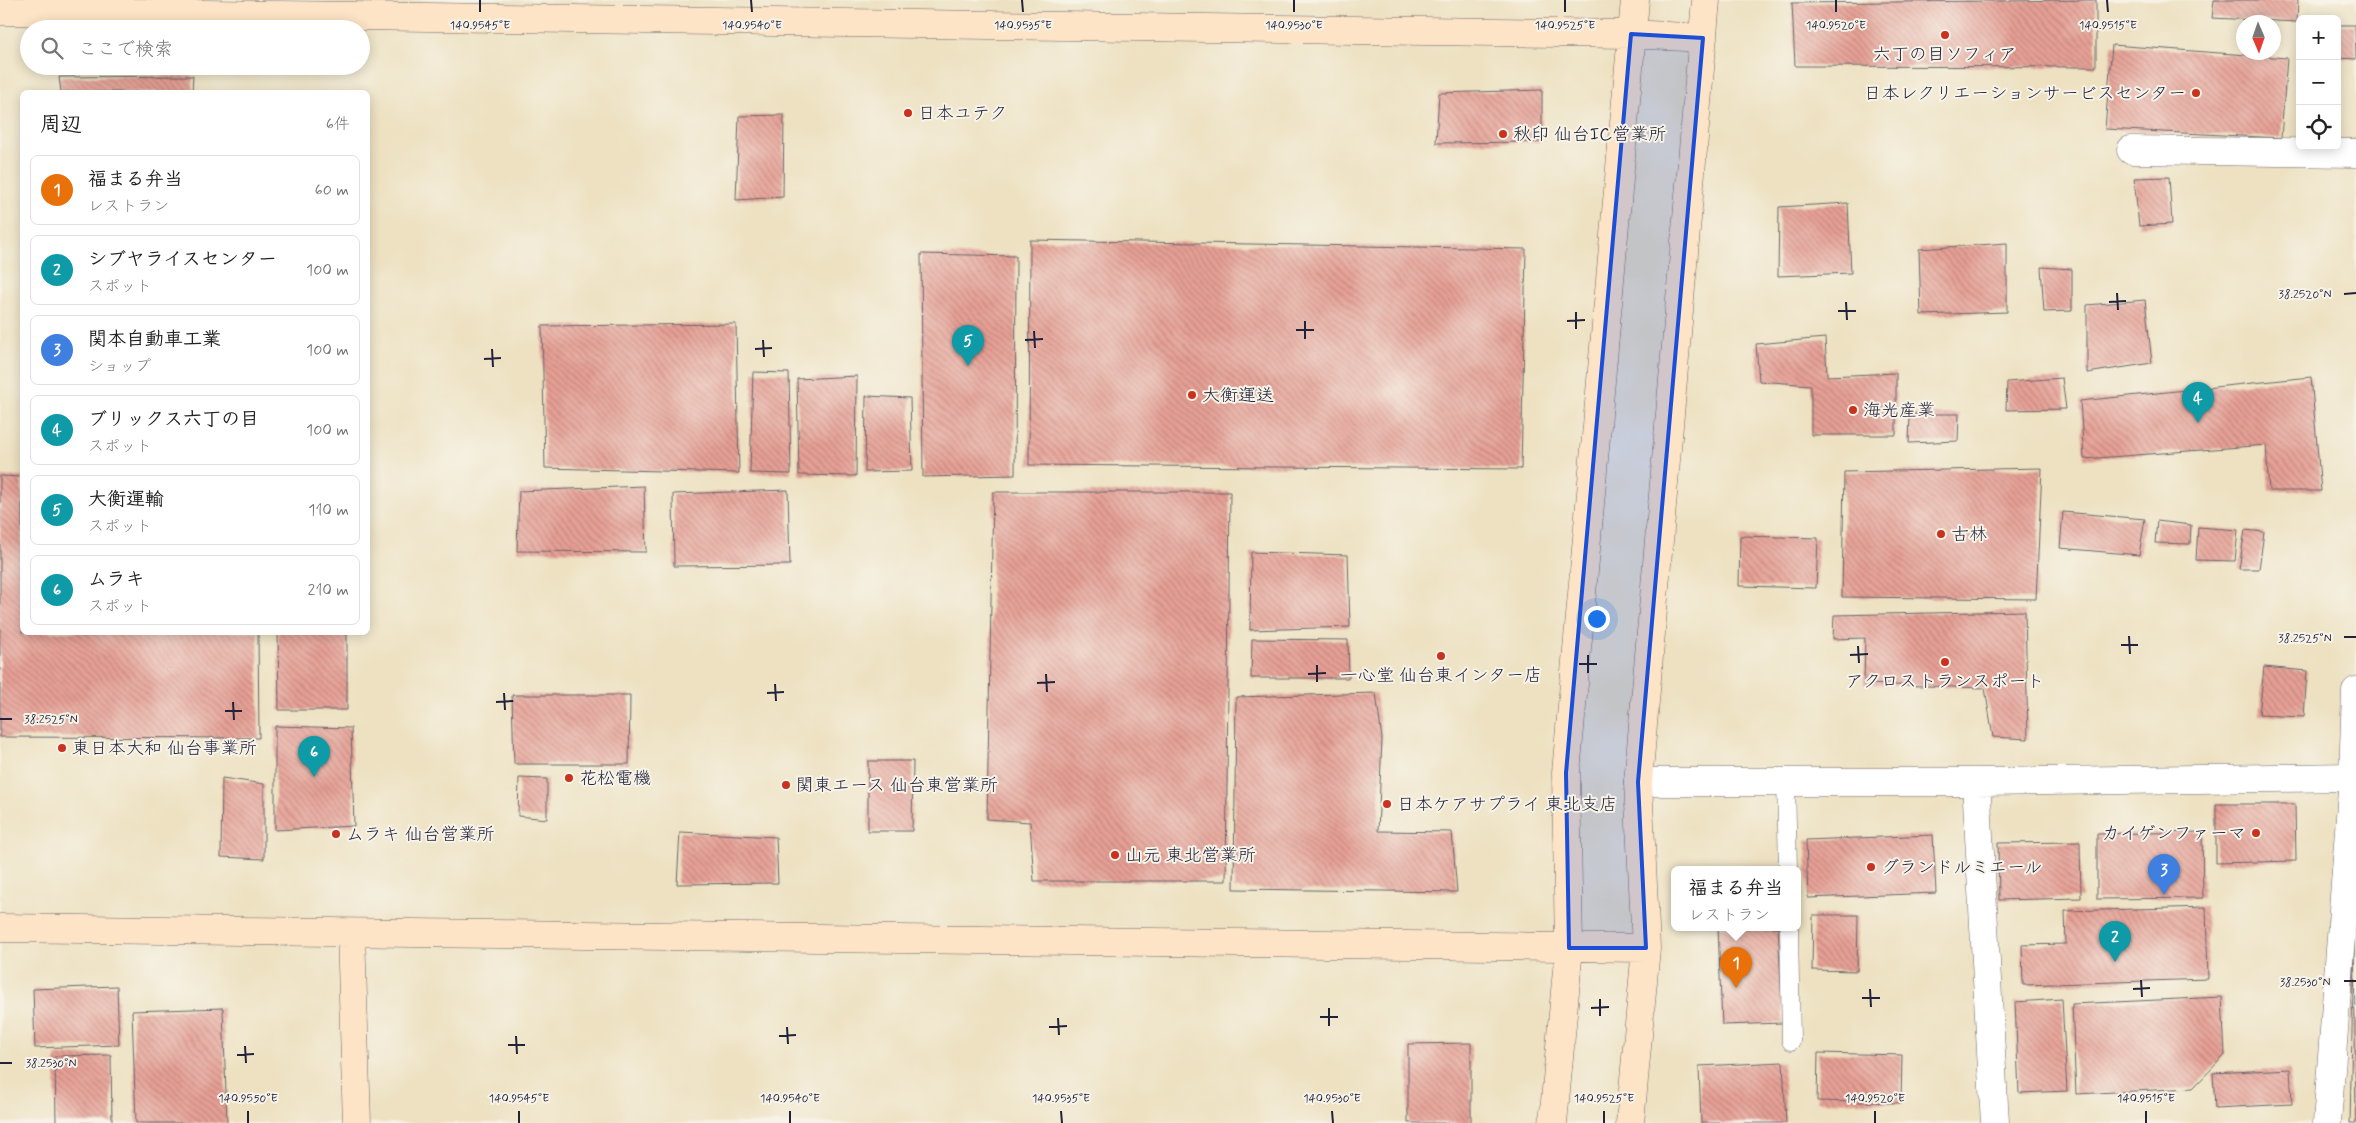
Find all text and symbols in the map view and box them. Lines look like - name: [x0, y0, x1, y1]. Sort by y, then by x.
- north arrow: [2236, 15, 2281, 60]
- map controls: [2296, 15, 2341, 150]
- button: +: [2296, 15, 2341, 60]
- text: 140.9545°E: [450, 18, 510, 34]
- text: 140.9540°E: [722, 18, 782, 34]
- text: 140.9535°E: [994, 18, 1052, 34]
- text: 140.9530°E: [1265, 18, 1323, 34]
- text: 140.9525°E: [1535, 18, 1595, 34]
- text: 140.9520°E: [1806, 18, 1866, 34]
- text: 140.9515°E: [2079, 18, 2137, 34]
- search box: [20, 20, 370, 75]
- marker: 六丁の目ソフィア: [1939, 29, 1951, 41]
- icon: search: [38, 34, 66, 62]
- text: ここで検索: [78, 37, 173, 62]
- place label: 六丁の目ソフィア: [1873, 43, 2017, 67]
- button: −: [2296, 60, 2341, 105]
- place label: 日本レクリエーションサービスセンター: [1864, 82, 2186, 106]
- marker: 日本レクリエーションサービスセンター: [2190, 87, 2202, 99]
- place label: 日本ユテク: [918, 102, 1007, 126]
- button: locate: [2296, 105, 2341, 150]
- marker: 日本ユテク: [902, 107, 914, 119]
- text: 周辺: [40, 111, 82, 139]
- text: 6件: [326, 114, 350, 135]
- place label: 秋印 仙台IC営業所: [1513, 123, 1666, 147]
- marker: 秋印 仙台IC営業所: [1497, 128, 1509, 140]
- text: 福まる弁当: [88, 167, 183, 192]
- text: 1: [53, 180, 61, 201]
- text: 60 m: [315, 180, 349, 201]
- text: レストラン: [88, 196, 169, 217]
- text: シブヤライスセンター: [88, 247, 277, 272]
- text: 2: [53, 260, 61, 281]
- text: 100 m: [306, 260, 349, 281]
- text: スポット: [88, 276, 152, 297]
- text: 38.2520°N: [2278, 287, 2332, 303]
- pin: 5: [952, 325, 984, 366]
- text: 関本自動車工業: [88, 327, 221, 352]
- text: 3: [53, 340, 61, 361]
- text: 100 m: [306, 340, 349, 361]
- text: ショップ: [88, 356, 151, 377]
- pin: 4: [2182, 382, 2214, 423]
- place label: 大衡運送: [1202, 384, 1274, 408]
- marker: 大衡運送: [1186, 389, 1198, 401]
- place label: 海光産業: [1863, 399, 1935, 423]
- marker: 海光産業: [1847, 404, 1859, 416]
- text: ブリックス六丁の目: [88, 407, 259, 432]
- text: 4: [52, 420, 62, 441]
- text: 100 m: [306, 420, 349, 441]
- text: スポット: [88, 436, 152, 457]
- text: 大衡運輸: [88, 487, 164, 512]
- text: 5: [52, 500, 62, 521]
- text: 110 m: [308, 500, 349, 521]
- text: スポット: [88, 516, 152, 537]
- place label: 古林: [1951, 523, 1987, 547]
- marker: 古林: [1935, 528, 1947, 540]
- text: ムラキ: [88, 567, 145, 592]
- text: 6: [53, 580, 61, 601]
- text: 210 m: [308, 580, 349, 601]
- text: スポット: [88, 596, 152, 617]
- your location: [1584, 606, 1610, 632]
- text: 38.2525°N: [2278, 631, 2332, 647]
- marker: 一心堂 仙台東インター店: [1435, 650, 1447, 662]
- marker: アクロストランスポート: [1939, 656, 1951, 668]
- place label: 一心堂 仙台東インター店: [1340, 664, 1542, 688]
- place label: アクロストランスポート: [1846, 670, 2044, 694]
- text: 38.2525°N: [24, 712, 78, 728]
- pin: 6: [298, 736, 330, 777]
- place label: 東日本大和 仙台事業所: [72, 737, 257, 761]
- marker: 東日本大和 仙台事業所: [56, 742, 68, 754]
- place label: 花松電機: [579, 767, 651, 791]
- marker: 花松電機: [563, 772, 575, 784]
- place label: 関東エース 仙台東営業所: [796, 774, 998, 798]
- marker: 関東エース 仙台東営業所: [780, 779, 792, 791]
- place label: 日本ケアサプライ 東北支店: [1397, 793, 1617, 817]
- marker: 日本ケアサプライ 東北支店: [1381, 798, 1393, 810]
- place label: カイゲンファーマ: [2102, 822, 2246, 846]
- place label: ムラキ 仙台営業所: [346, 823, 495, 847]
- marker: カイゲンファーマ: [2250, 827, 2262, 839]
- marker: ムラキ 仙台営業所: [330, 828, 342, 840]
- place label: 山元 東北営業所: [1125, 844, 1256, 868]
- marker: 山元 東北営業所: [1109, 849, 1121, 861]
- pin: 3: [2148, 854, 2180, 895]
- place label: グランドルミエール: [1881, 856, 2042, 880]
- marker: グランドルミエール: [1865, 861, 1877, 873]
- popup: [1671, 866, 1801, 931]
- text: 福まる弁当: [1688, 876, 1784, 901]
- text: レストラン: [1688, 905, 1770, 926]
- pin: 2: [2099, 921, 2131, 962]
- pin: 1: [1720, 947, 1752, 988]
- text: 38.2530°N: [2280, 975, 2330, 991]
- text: 38.2530°N: [26, 1056, 76, 1072]
- text: 140.9550°E: [218, 1091, 278, 1107]
- text: 140.9545°E: [489, 1091, 549, 1107]
- text: 140.9540°E: [760, 1091, 820, 1107]
- text: 140.9535°E: [1032, 1091, 1090, 1107]
- text: 140.9530°E: [1303, 1091, 1361, 1107]
- text: 140.9525°E: [1574, 1091, 1634, 1107]
- text: 140.9520°E: [1845, 1091, 1905, 1107]
- text: 140.9515°E: [2117, 1091, 2175, 1107]

